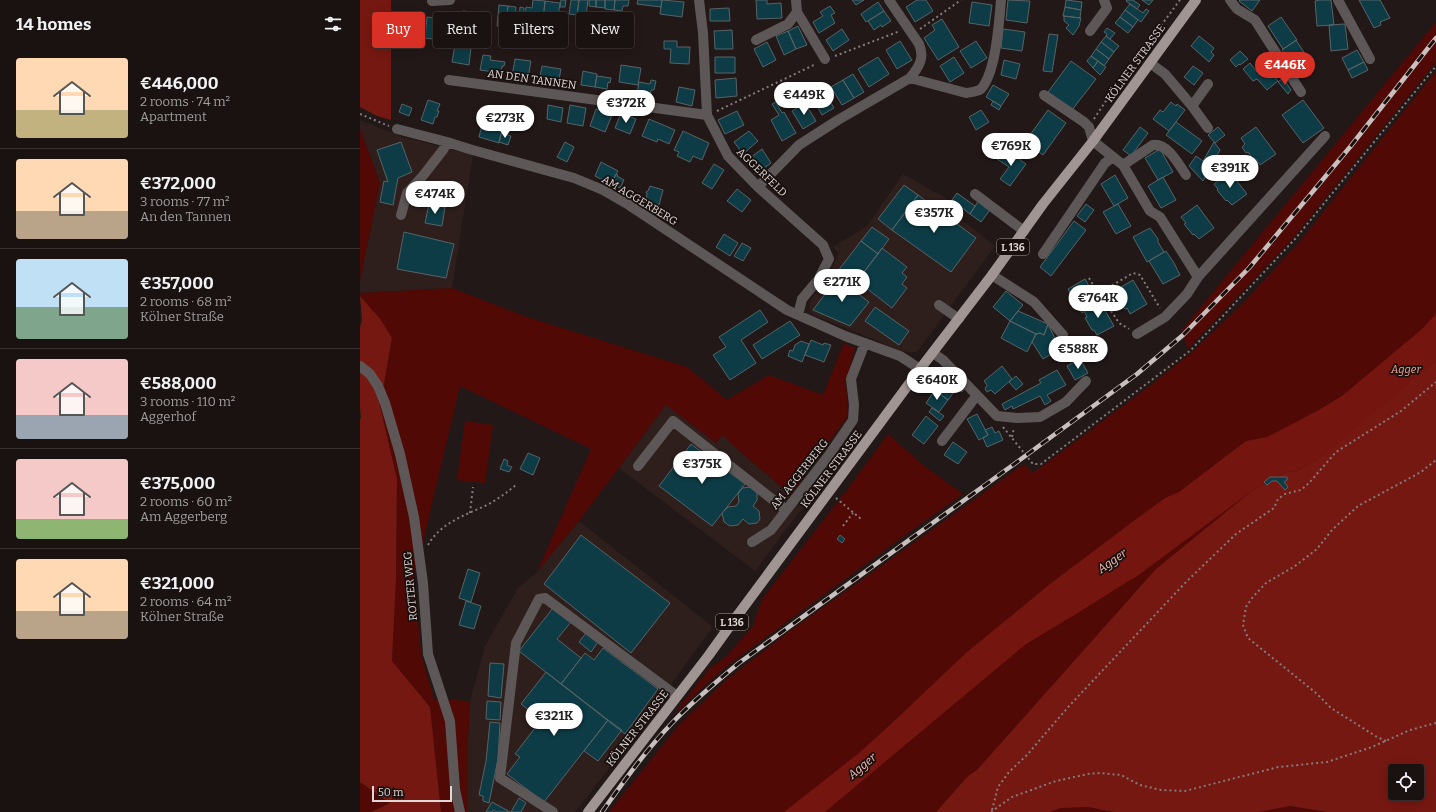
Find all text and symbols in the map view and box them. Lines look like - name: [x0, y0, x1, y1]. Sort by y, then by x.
- chip: Buy: [372, 12, 425, 48]
- chip: Rent: [433, 12, 491, 48]
- chip: Filters: [499, 12, 568, 48]
- chip: New: [576, 12, 634, 48]
- icon: filters: [322, 13, 344, 35]
- text: 14 homes: [16, 14, 91, 35]
- street label: KÖLNER STRASSE: [1103, 22, 1168, 105]
- pin: €446K: [1257, 52, 1313, 86]
- text: €446K: [1264, 57, 1306, 72]
- street label: AN DEN TANNEN: [486, 67, 578, 92]
- text: €446,000: [140, 73, 219, 94]
- icon: home: [48, 74, 96, 122]
- pin: €449K: [776, 82, 832, 116]
- text: €449K: [783, 87, 825, 102]
- pin: €372K: [598, 90, 654, 124]
- text: 2 rooms · 74 m²: [140, 94, 230, 109]
- text: €372K: [606, 95, 646, 110]
- pin: €273K: [477, 105, 533, 139]
- text: Apartment: [140, 109, 207, 124]
- text: €273K: [485, 110, 525, 125]
- pin: €769K: [983, 133, 1039, 167]
- text: €769K: [991, 138, 1031, 153]
- street label: AGGERFELD: [734, 145, 789, 200]
- pin: €391K: [1202, 155, 1258, 189]
- text: €391K: [1210, 160, 1250, 175]
- text: €372,000: [140, 173, 216, 194]
- street label: AM AGGERBERG: [600, 173, 680, 228]
- icon: home: [48, 175, 96, 223]
- pin: €474K: [407, 181, 463, 215]
- text: €474K: [415, 186, 455, 201]
- text: 3 rooms · 77 m²: [140, 194, 230, 209]
- pin: €357K: [906, 200, 962, 234]
- text: €357K: [914, 205, 954, 220]
- text: An den Tannen: [140, 209, 231, 224]
- road number: L 136: [997, 239, 1029, 255]
- pin: €271K: [814, 269, 870, 303]
- text: €357,000: [140, 273, 214, 294]
- text: €271K: [823, 274, 861, 289]
- icon: home: [48, 275, 96, 323]
- pin: €764K: [1070, 285, 1126, 319]
- text: €764K: [1078, 290, 1118, 305]
- text: 2 rooms · 68 m²: [140, 294, 232, 309]
- text: Kölner Straße: [140, 309, 224, 324]
- pin: €588K: [1050, 336, 1106, 370]
- text: €588K: [1058, 341, 1098, 356]
- park label: Agger: [1390, 363, 1421, 376]
- pin: €640K: [909, 367, 965, 401]
- text: €640K: [916, 372, 958, 387]
- text: €588,000: [140, 373, 217, 394]
- icon: home: [48, 375, 96, 423]
- text: 3 rooms · 110 m²: [140, 394, 235, 409]
- text: Aggerhof: [140, 409, 196, 424]
- street label: KÖLNER STRASSE: [798, 428, 865, 510]
- street label: AM AGGERBERG: [768, 436, 831, 512]
- pin: €375K: [674, 451, 730, 485]
- text: €375K: [682, 456, 722, 471]
- text: €375,000: [140, 473, 215, 494]
- icon: home: [48, 475, 96, 523]
- text: 2 rooms · 60 m²: [140, 494, 232, 509]
- text: Am Aggerberg: [140, 509, 227, 524]
- water label: Agger: [1094, 545, 1130, 577]
- street label: ROTTER WEG: [401, 551, 420, 621]
- text: €321,000: [140, 573, 214, 594]
- icon: home: [48, 575, 96, 623]
- text: 2 rooms · 64 m²: [140, 594, 232, 609]
- text: Kölner Straße: [140, 609, 224, 624]
- road number: L 136: [716, 614, 748, 630]
- street label: KÖLNER STRASSE: [604, 687, 671, 769]
- pin: €321K: [526, 703, 582, 737]
- text: €321K: [535, 708, 573, 723]
- water label: Agger: [844, 749, 880, 782]
- map controls: [1388, 764, 1424, 800]
- button: locate: [1388, 764, 1424, 800]
- scale bar: [372, 784, 452, 803]
- text: 50 m: [378, 786, 404, 799]

